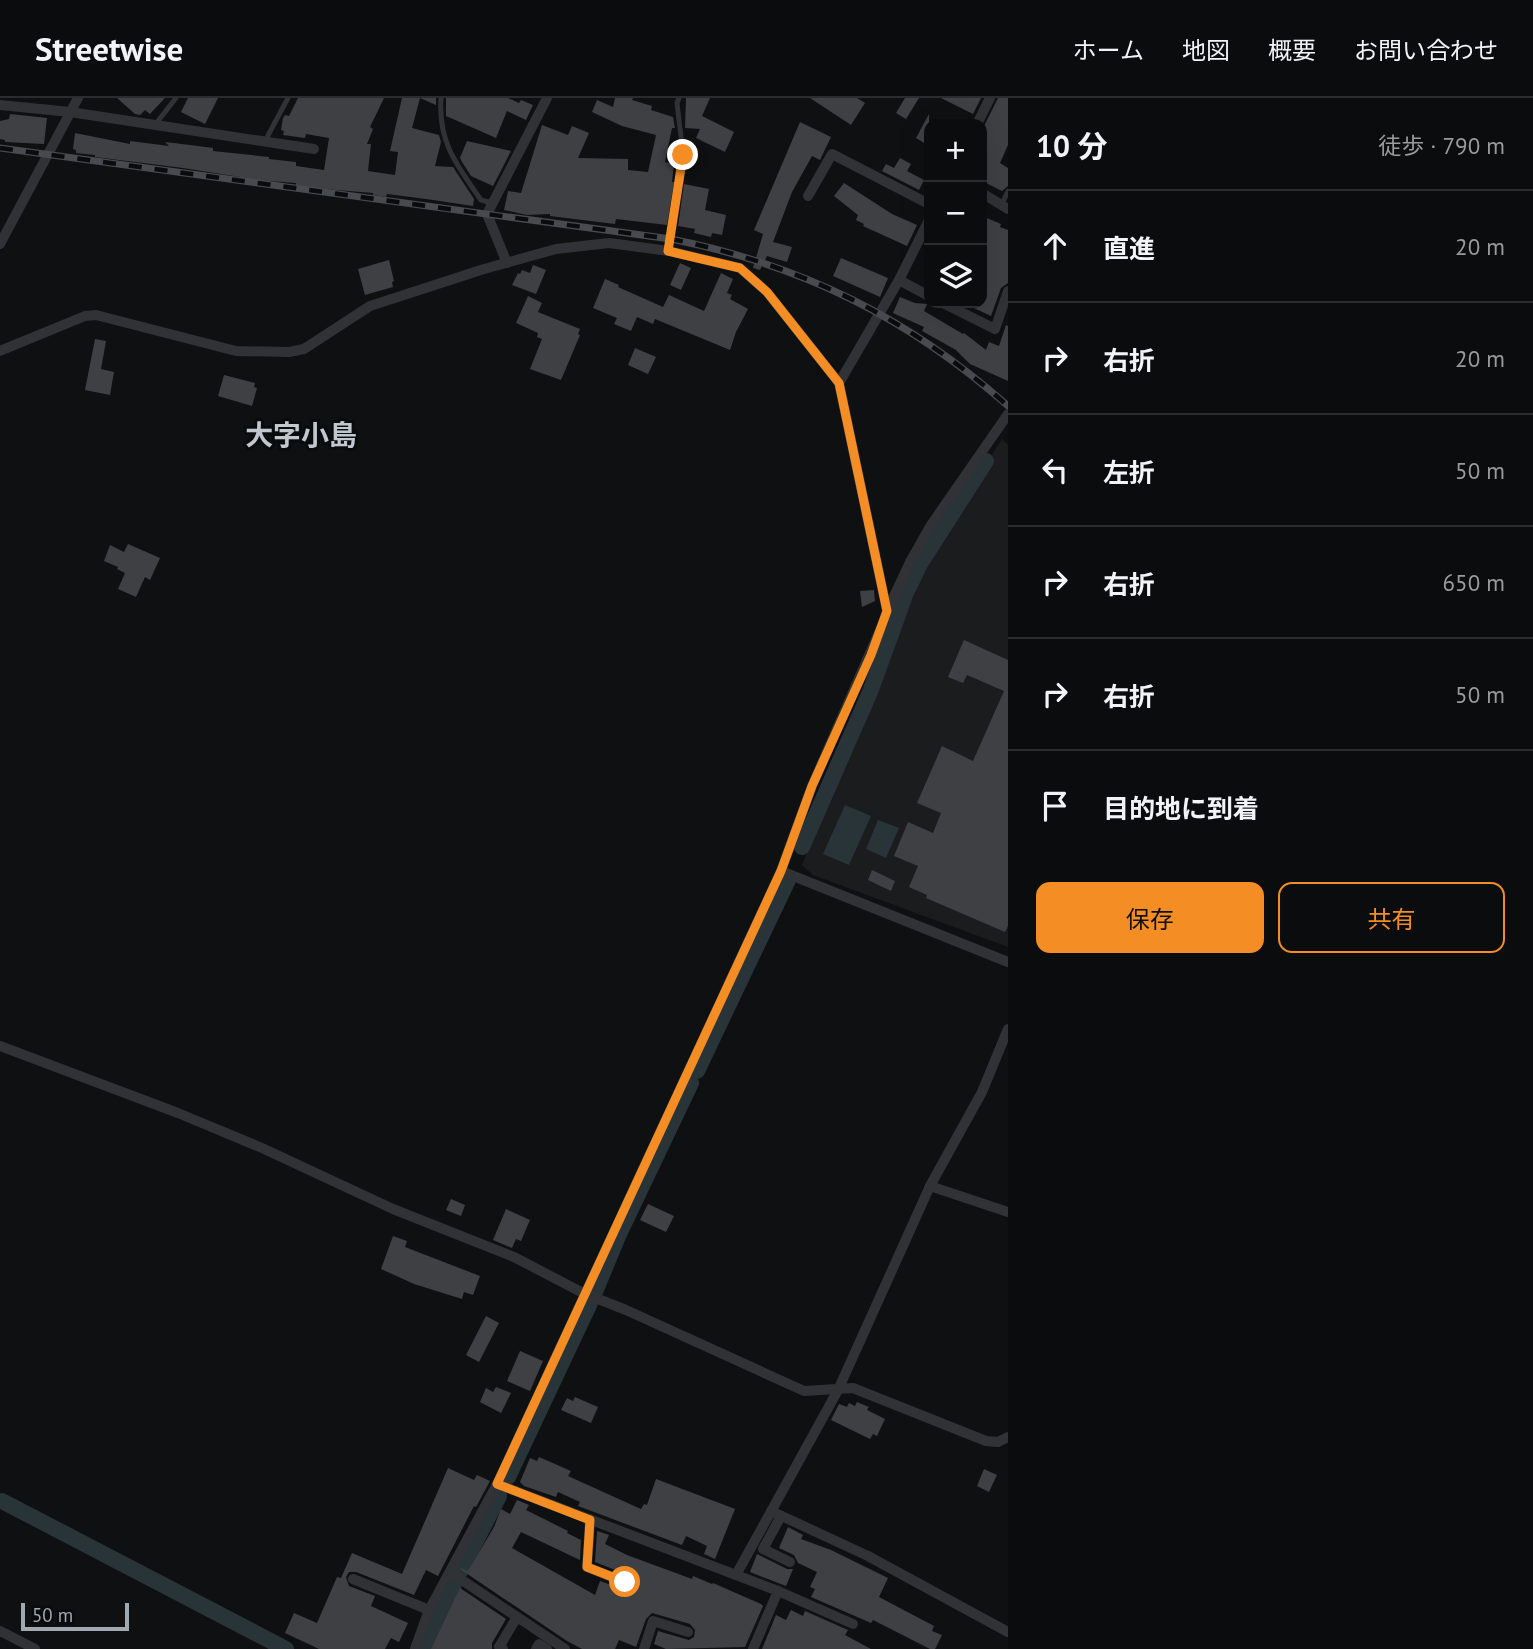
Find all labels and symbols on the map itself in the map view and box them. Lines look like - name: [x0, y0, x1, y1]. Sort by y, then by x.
- route end: [667, 139, 698, 170]
- district label: 大字小島: [245, 416, 357, 453]
- route start: [609, 1566, 640, 1597]
- scale bar: [21, 1600, 130, 1632]

